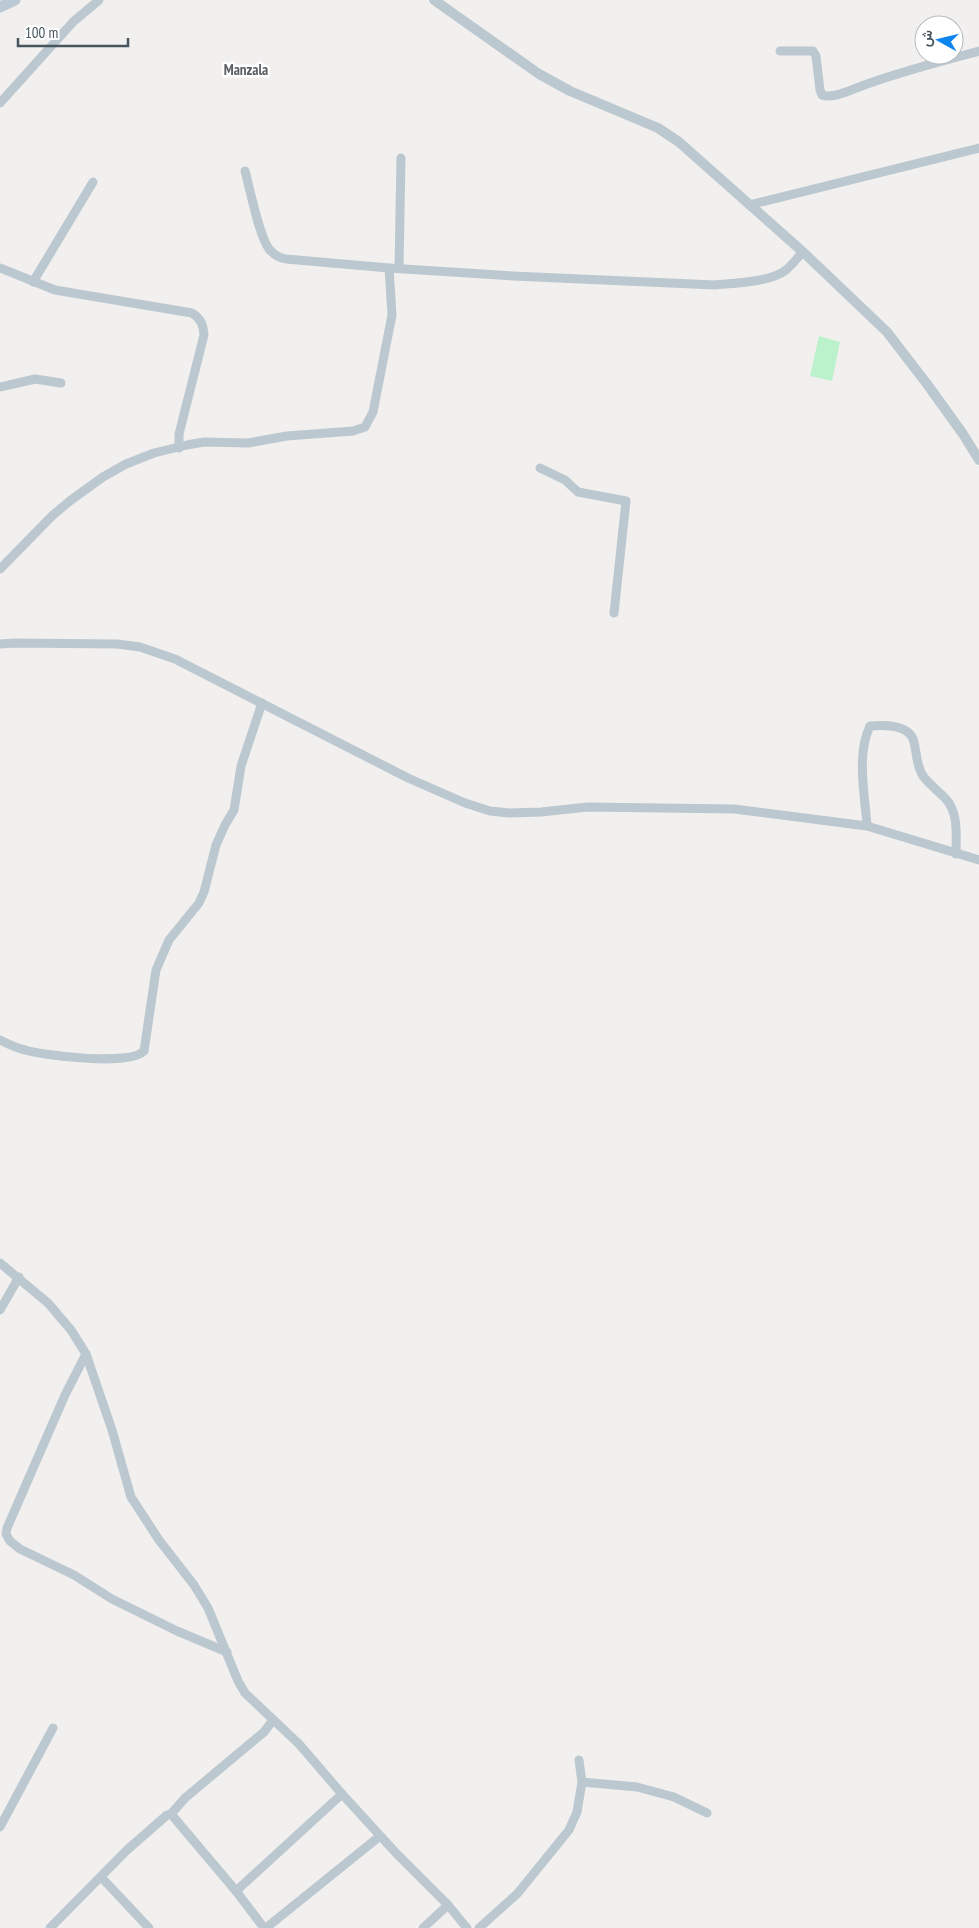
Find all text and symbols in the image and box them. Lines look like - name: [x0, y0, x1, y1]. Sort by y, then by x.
- scale bar: [18, 15, 128, 47]
- north arrow: [914, 15, 964, 65]
- text: 100 m: [25, 23, 58, 42]
- text: ش: [916, 28, 936, 48]
- district label: Manzala: [224, 60, 268, 79]

